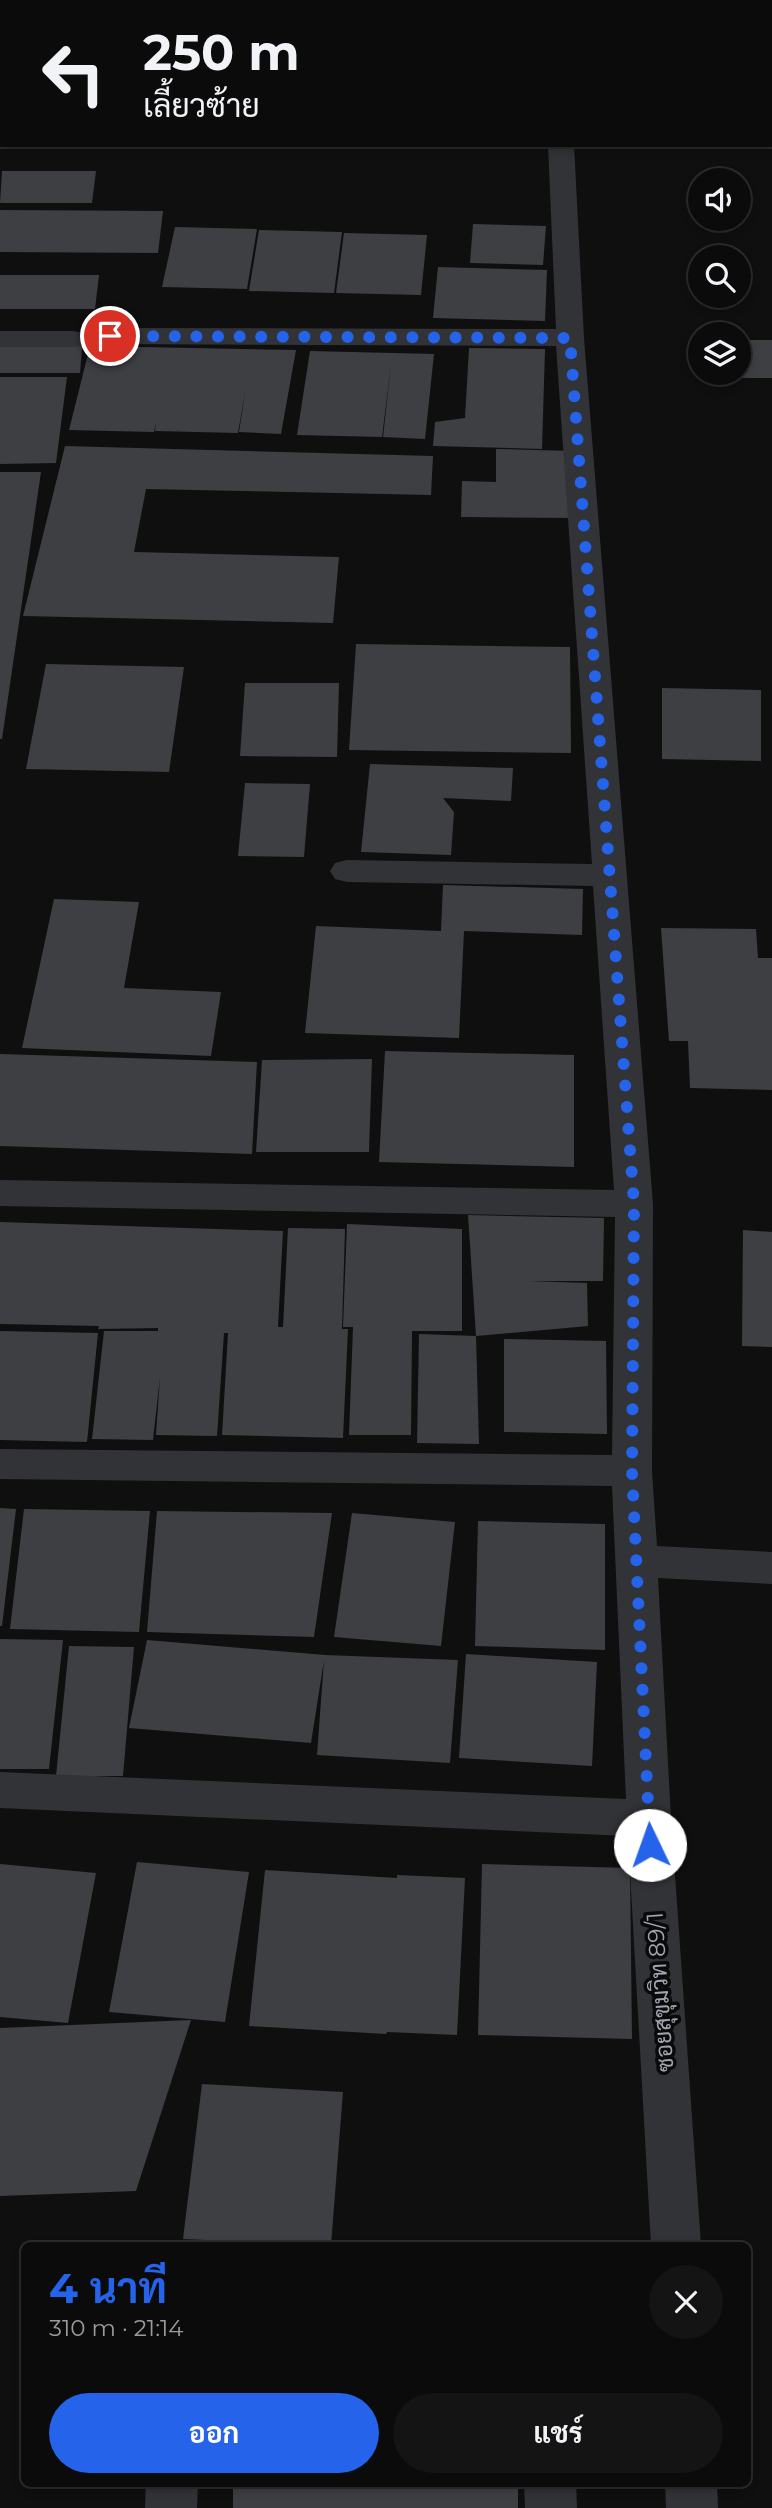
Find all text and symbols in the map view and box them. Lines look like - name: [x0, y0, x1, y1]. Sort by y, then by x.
- text: 250 m: [143, 23, 300, 82]
- icon: left: [28, 28, 119, 119]
- text: เลี้ยวซ้าย: [143, 86, 260, 125]
- map controls: [688, 168, 751, 385]
- button: sound: [688, 168, 751, 231]
- button: search: [688, 245, 751, 308]
- pin: [80, 306, 140, 366]
- icon: arrive: [91, 317, 129, 355]
- button: layers: [688, 322, 751, 385]
- position arrow: [613, 1808, 687, 1882]
- street label: ซอยสุขุมวิท 89/1: [640, 1911, 682, 2073]
- text: 4 นาที: [49, 2262, 167, 2314]
- button: close: [649, 2265, 723, 2339]
- text: 310 m · 21:14: [49, 2314, 184, 2342]
- button: ออก: [49, 2393, 379, 2473]
- button: แชร์: [393, 2393, 723, 2473]

